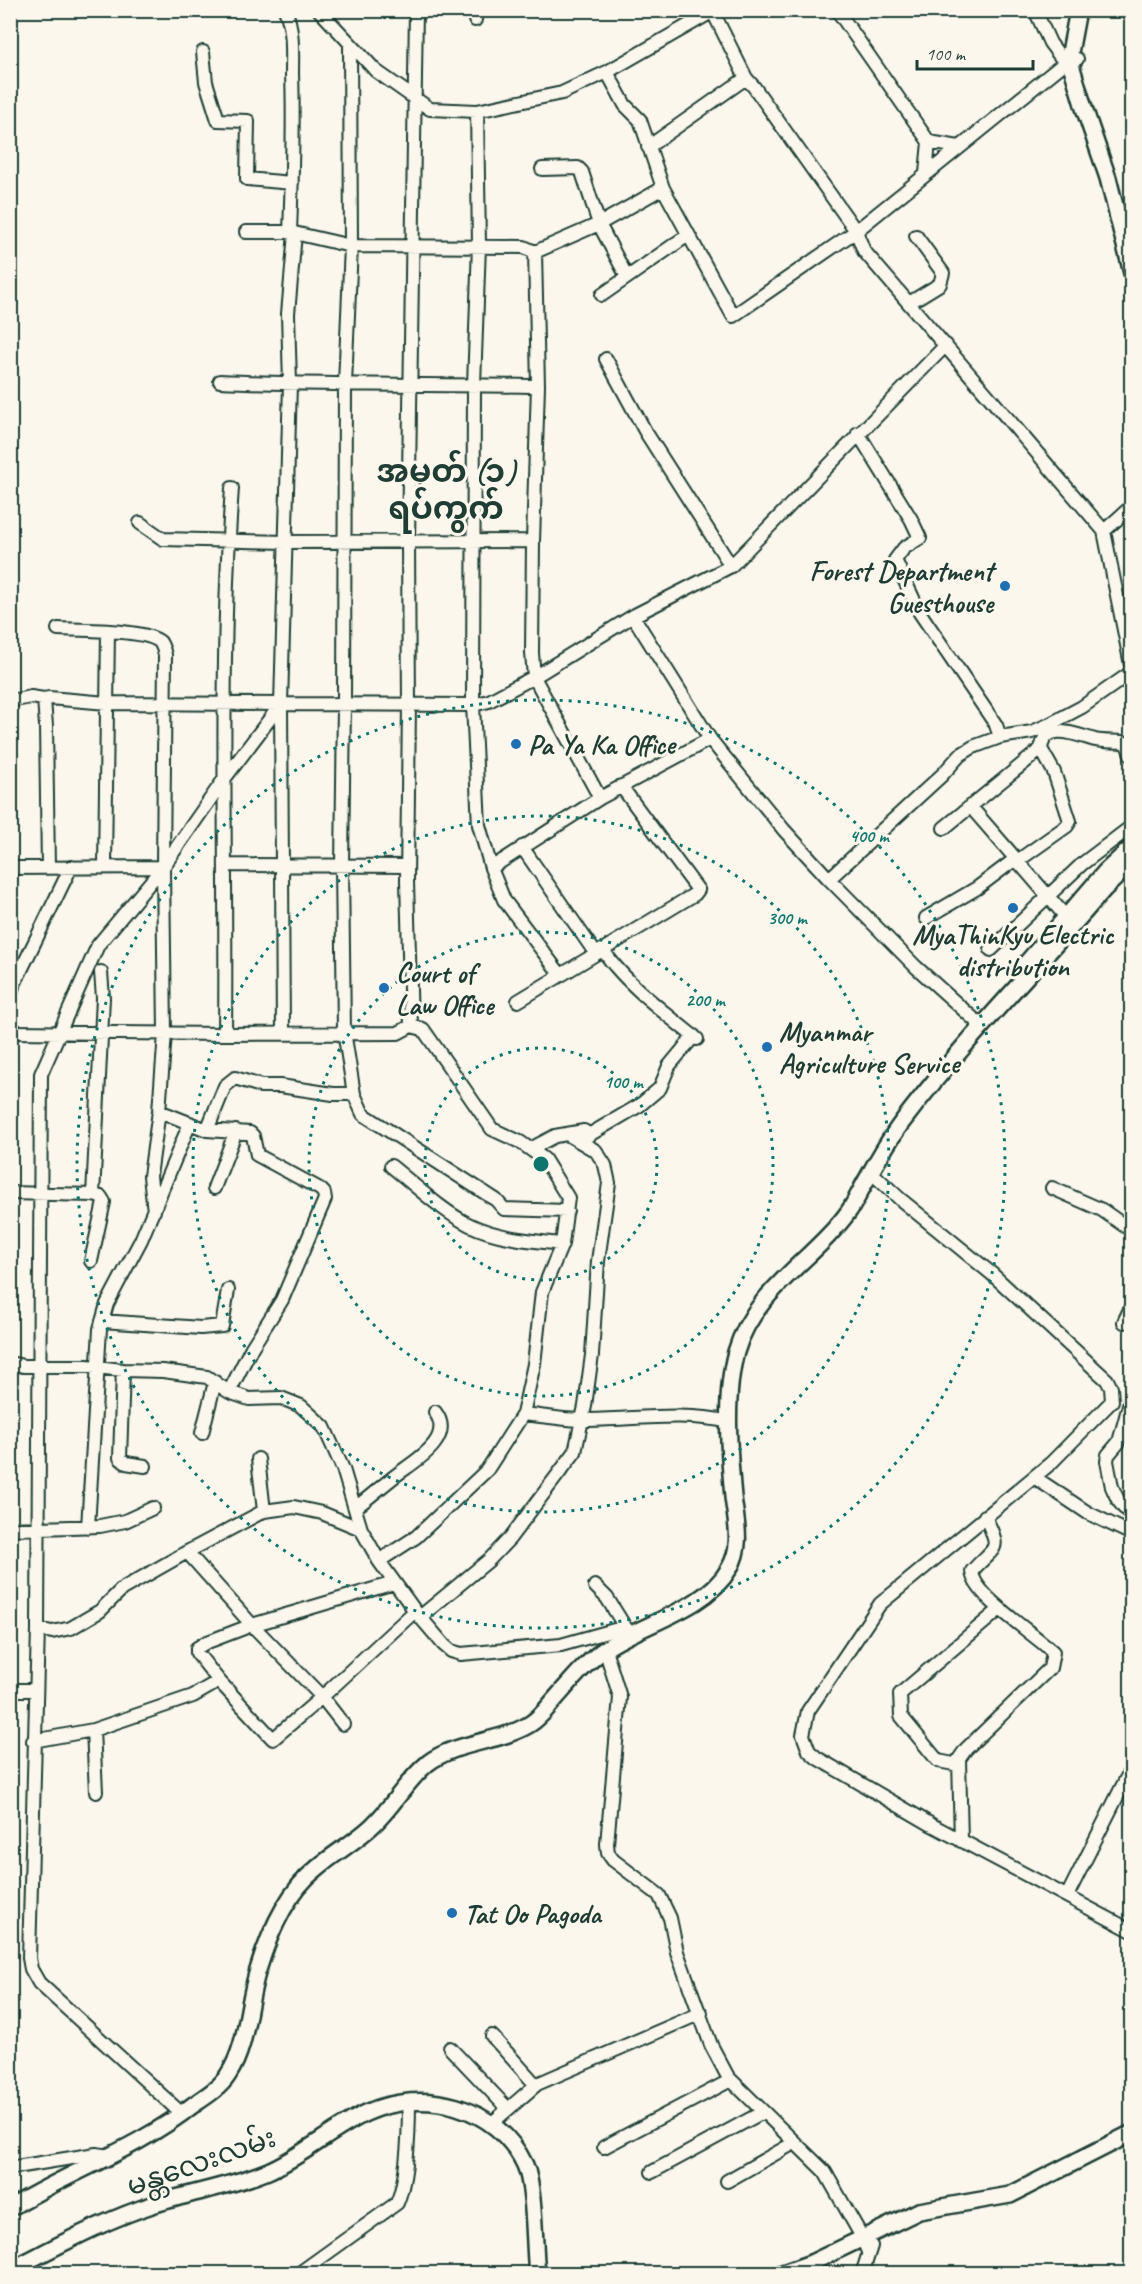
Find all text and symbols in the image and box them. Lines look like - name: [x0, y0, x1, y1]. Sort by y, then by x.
- scale bar: [917, 33, 1032, 71]
- text: 100 m: [926, 43, 967, 65]
- district label: အမှတ် (၁) ရပ်ကွက်: [376, 449, 518, 534]
- place label: Forest Department Guesthouse: [809, 553, 998, 620]
- marker: Forest Department Guesthouse: [998, 579, 1012, 593]
- place label: Pa Ya Ka Office: [528, 727, 677, 762]
- marker: Pa Ya Ka Office: [509, 737, 523, 751]
- text: 400 m: [850, 825, 890, 847]
- marker: MyaThinKyu Electric distribution: [1006, 901, 1020, 915]
- text: 300 m: [768, 907, 808, 929]
- place label: MyaThinKyu Electric distribution: [912, 917, 1115, 984]
- place label: Court of Law Office: [396, 955, 496, 1022]
- marker: Court of Law Office: [377, 981, 391, 995]
- text: 200 m: [686, 989, 726, 1011]
- place label: Myanmar Agriculture Service: [779, 1014, 962, 1081]
- marker: Myanmar Agriculture Service: [760, 1040, 774, 1054]
- text: 100 m: [604, 1071, 644, 1093]
- centre of rings: [531, 1154, 551, 1174]
- place label: Tat Oo Pagoda: [464, 1896, 603, 1931]
- marker: Tat Oo Pagoda: [445, 1906, 459, 1920]
- street label: မန္တလေးလမ်း: [122, 2119, 282, 2208]

